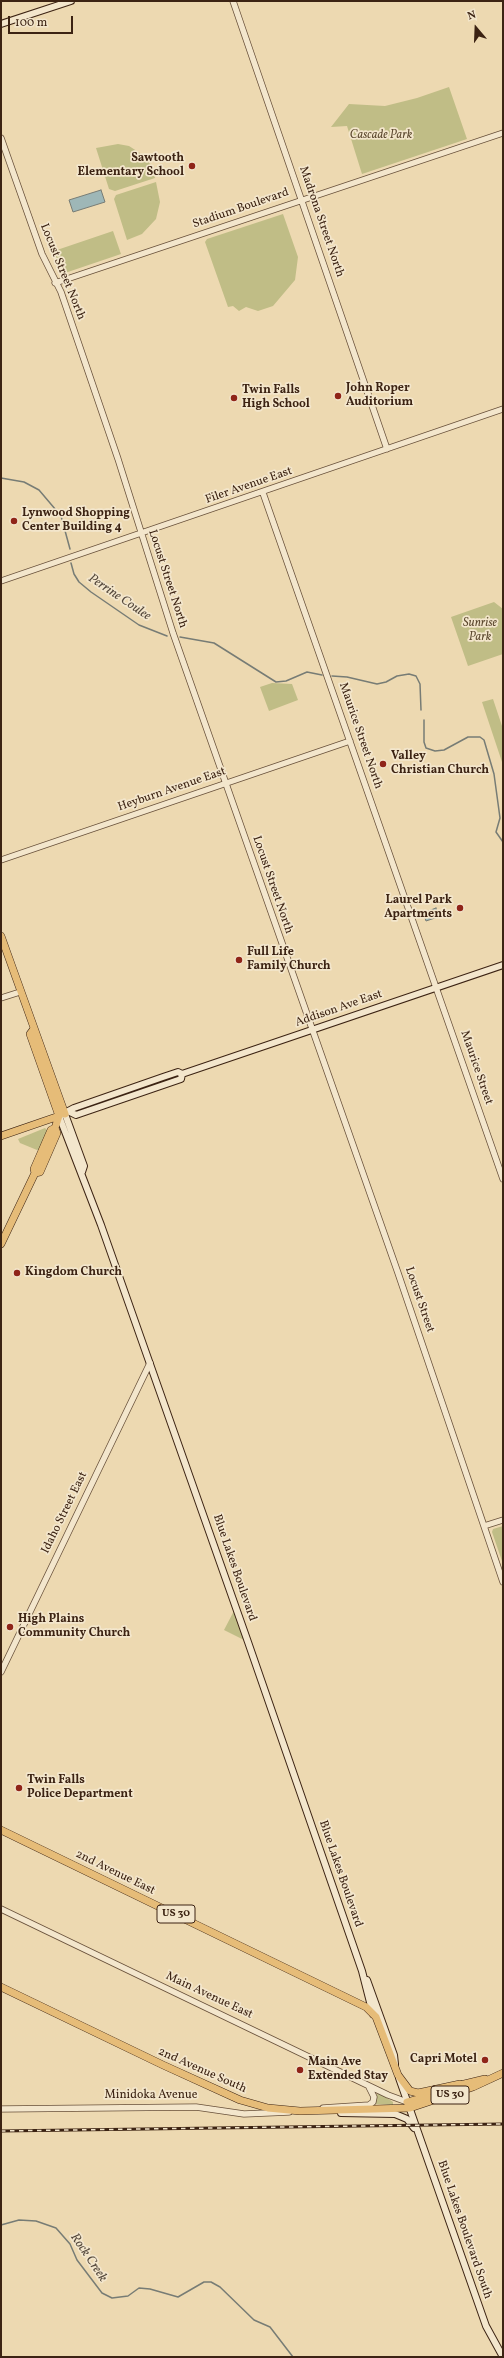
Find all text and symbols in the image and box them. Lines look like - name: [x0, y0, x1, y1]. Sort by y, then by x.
- scale bar: [10, 8, 75, 34]
- north arrow: [456, 8, 496, 48]
- text: N: [466, 8, 478, 25]
- text: 100 m: [15, 15, 47, 31]
- park label: Cascade Park: [350, 129, 412, 143]
- place label: Sawtooth Elementary School: [77, 152, 184, 180]
- marker: Sawtooth Elementary School: [187, 161, 197, 171]
- street label: Madrona Street North: [295, 165, 347, 279]
- street label: Stadium Boulevard: [191, 186, 291, 232]
- street label: Locust Street North: [36, 222, 88, 322]
- place label: John Roper Auditorium: [346, 382, 413, 410]
- place label: Twin Falls High School: [242, 384, 310, 412]
- marker: John Roper Auditorium: [333, 391, 343, 401]
- marker: Twin Falls High School: [229, 393, 239, 403]
- street label: Filer Avenue East: [204, 464, 294, 508]
- place label: Lynwood Shopping Center Building 4: [22, 507, 130, 535]
- marker: Lynwood Shopping Center Building 4: [9, 516, 19, 526]
- street label: Locust Street North: [144, 528, 190, 630]
- water label: Perrine Coulee: [85, 571, 153, 625]
- park label: Sunrise Park: [463, 617, 497, 645]
- street label: Maurice Street North: [335, 681, 385, 791]
- place label: Valley Christian Church: [391, 750, 489, 778]
- marker: Valley Christian Church: [378, 759, 388, 769]
- street label: Heyburn Avenue East: [116, 765, 228, 815]
- street label: Locust Street North: [249, 834, 295, 936]
- place label: Laurel Park Apartments: [384, 894, 452, 922]
- marker: Laurel Park Apartments: [455, 903, 465, 913]
- place label: Full Life Family Church: [247, 946, 331, 974]
- marker: Full Life Family Church: [234, 955, 244, 965]
- street label: Addison Ave East: [294, 987, 384, 1031]
- street label: Maurice Street: [457, 1029, 495, 1107]
- street label: Locust Street: [401, 1265, 437, 1335]
- place label: Kingdom Church: [25, 1266, 122, 1280]
- marker: Kingdom Church: [12, 1268, 22, 1278]
- street label: Idaho Street East: [39, 1470, 91, 1556]
- street label: Blue Lakes Boulevard: [209, 1513, 259, 1623]
- place label: High Plains Community Church: [18, 1613, 130, 1641]
- marker: High Plains Community Church: [5, 1622, 15, 1632]
- place label: Twin Falls Police Department: [27, 1774, 133, 1802]
- marker: Twin Falls Police Department: [14, 1783, 24, 1793]
- street label: Blue Lakes Boulevard: [315, 1819, 365, 1929]
- street label: 2nd Avenue East: [73, 1847, 157, 1899]
- road number: US 30: [157, 1905, 195, 1923]
- street label: Main Avenue East: [163, 1970, 255, 2022]
- street label: 2nd Avenue South: [155, 2045, 249, 2097]
- place label: Capri Motel: [410, 2053, 477, 2067]
- marker: Capri Motel: [480, 2055, 490, 2065]
- place label: Main Ave Extended Stay: [308, 2056, 388, 2084]
- marker: Main Ave Extended Stay: [295, 2065, 305, 2075]
- road number: US 30: [431, 2086, 469, 2104]
- street label: Minidoka Avenue: [105, 2089, 197, 2103]
- street label: Blue Lakes Boulevard South: [433, 2159, 495, 2301]
- water label: Rock Creek: [66, 2231, 110, 2285]

